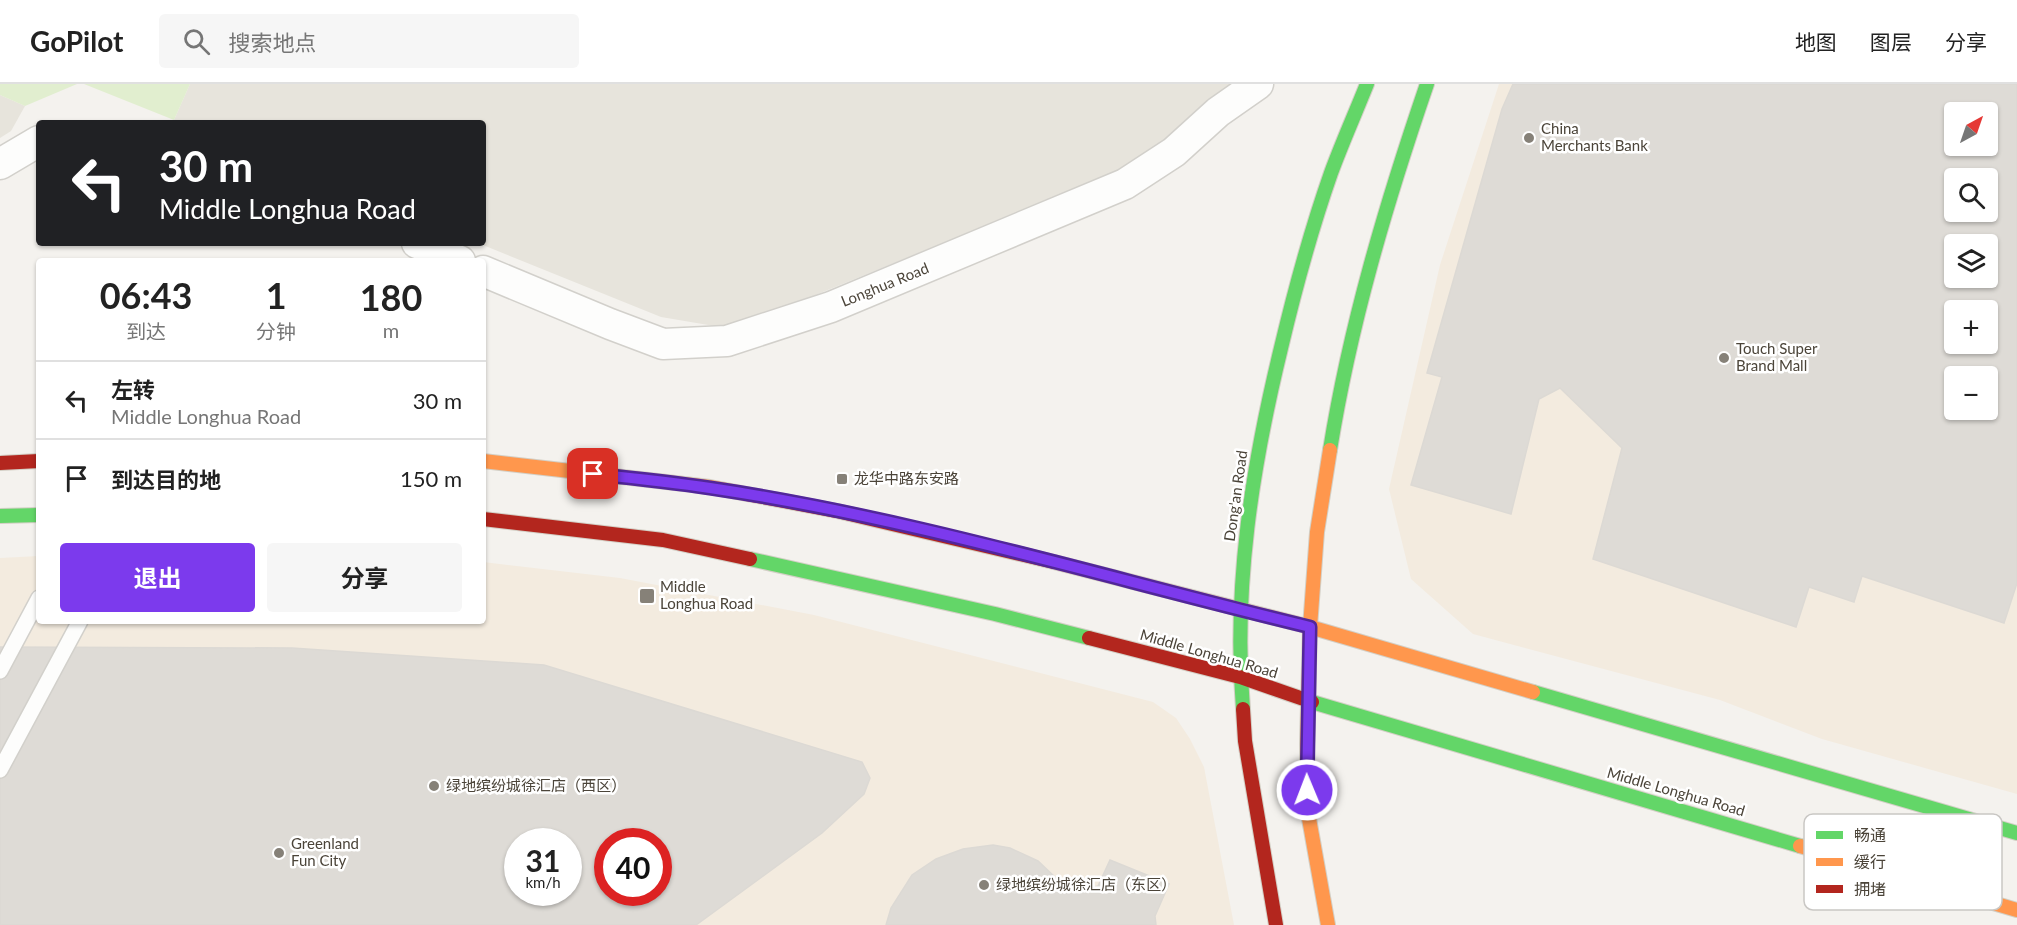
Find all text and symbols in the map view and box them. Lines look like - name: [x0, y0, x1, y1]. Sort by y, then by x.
- search box: [159, 14, 579, 68]
- text: GoPilot: [30, 24, 123, 58]
- icon: search: [180, 25, 213, 58]
- text: 搜索地点: [228, 29, 316, 56]
- text: 地图: [1795, 29, 1837, 54]
- text: 图层: [1870, 29, 1912, 54]
- text: 分享: [1945, 29, 1987, 54]
- north arrow: [1944, 102, 1998, 156]
- map controls: [1944, 102, 1998, 420]
- place label: China Merchants Bank: [1541, 119, 1648, 154]
- marker: China Merchants Bank: [1522, 131, 1536, 145]
- text: 30 m: [159, 141, 253, 191]
- icon: left: [60, 144, 138, 222]
- button: search: [1944, 168, 1998, 222]
- text: Middle Longhua Road: [159, 192, 416, 225]
- button: layers: [1944, 234, 1998, 288]
- street label: Longhua Road: [838, 258, 931, 310]
- text: 06:43: [100, 273, 192, 317]
- text: 1: [266, 273, 287, 317]
- text: 180: [360, 275, 422, 319]
- button: +: [1944, 300, 1998, 354]
- text: m: [383, 318, 399, 342]
- text: 到达: [126, 319, 166, 343]
- text: 分钟: [256, 319, 296, 343]
- place label: Touch Super Brand Mall: [1736, 339, 1818, 374]
- marker: Touch Super Brand Mall: [1717, 351, 1731, 365]
- button: −: [1944, 366, 1998, 420]
- text: 左转: [111, 376, 155, 403]
- icon: left: [60, 384, 93, 417]
- text: 30 m: [413, 387, 462, 414]
- text: Middle Longhua Road: [111, 404, 301, 428]
- pin: [567, 448, 618, 499]
- street label: Dong'an Road: [1220, 449, 1250, 543]
- icon: arrive: [576, 457, 609, 490]
- icon: arrive: [60, 462, 93, 495]
- text: 150 m: [400, 465, 462, 492]
- text: 到达目的地: [111, 466, 221, 493]
- place label: 龙华中路东安路: [854, 469, 959, 487]
- marker: 龙华中路东安路: [835, 472, 849, 486]
- button: 退出: [60, 543, 255, 612]
- button: 分享: [267, 543, 462, 612]
- place label: Middle Longhua Road: [660, 577, 753, 612]
- marker: Middle Longhua Road: [638, 587, 656, 605]
- street label: Middle Longhua Road: [1138, 625, 1280, 681]
- position arrow: [1275, 758, 1339, 822]
- street label: Middle Longhua Road: [1605, 763, 1747, 819]
- place label: 绿地缤纷城徐汇店（西区）: [446, 776, 626, 794]
- marker: 绿地缤纷城徐汇店（西区）: [427, 779, 441, 793]
- legend: [1804, 814, 2002, 910]
- text: 畅通: [1854, 825, 1886, 844]
- speed limit sign: 40: [594, 828, 672, 906]
- place label: Greenland Fun City: [291, 834, 359, 869]
- text: 31: [526, 842, 560, 878]
- marker: Greenland Fun City: [272, 846, 286, 860]
- text: 缓行: [1854, 852, 1886, 871]
- text: km/h: [525, 873, 561, 891]
- place label: 绿地缤纷城徐汇店（东区）: [996, 875, 1176, 893]
- marker: 绿地缤纷城徐汇店（东区）: [977, 878, 991, 892]
- text: 拥堵: [1854, 879, 1886, 898]

